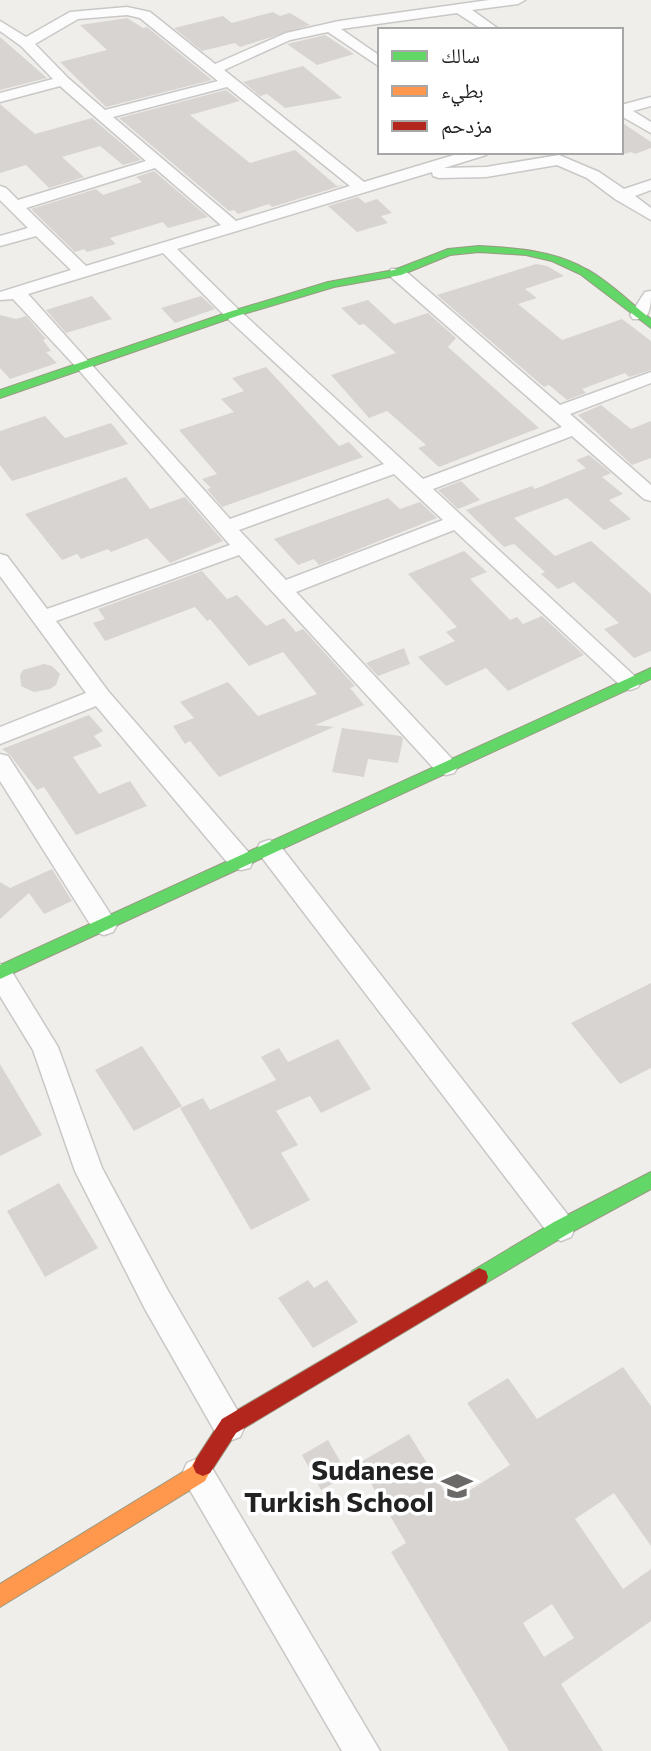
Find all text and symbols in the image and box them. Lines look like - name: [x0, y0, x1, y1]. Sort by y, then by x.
- legend: [378, 28, 623, 154]
- text: سالك: [441, 42, 480, 67]
- text: بطيء: [441, 77, 484, 107]
- text: مزدحم: [441, 112, 492, 140]
- place label: Sudanese Turkish School: [244, 1452, 434, 1518]
- school or university icon: Sudanese Turkish School: [440, 1469, 474, 1503]

